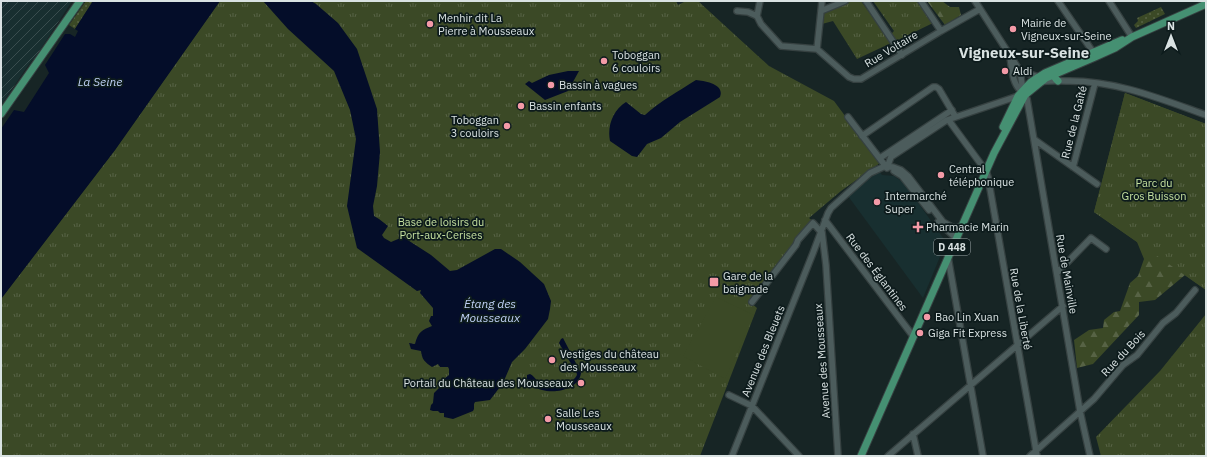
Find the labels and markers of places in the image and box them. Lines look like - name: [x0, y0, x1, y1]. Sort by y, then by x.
- place label: Menhir dit La Pierre à Mousseaux: [438, 11, 535, 38]
- place label: Mairie de Vigneux-sur-Seine: [1021, 16, 1111, 43]
- marker: Menhir dit La Pierre à Mousseaux: [425, 19, 435, 29]
- marker: Mairie de Vigneux-sur-Seine: [1008, 24, 1018, 34]
- place label: Toboggan 6 couloirs: [612, 48, 660, 75]
- marker: Toboggan 6 couloirs: [599, 56, 609, 66]
- place label: Aldi: [1013, 64, 1032, 78]
- marker: Aldi: [1000, 66, 1010, 76]
- place label: Bassin à vagues: [559, 78, 637, 92]
- marker: Bassin à vagues: [546, 80, 556, 90]
- place label: Bassin enfants: [529, 99, 602, 113]
- marker: Bassin enfants: [516, 101, 526, 111]
- place label: Toboggan 3 couloirs: [451, 113, 499, 140]
- marker: Toboggan 3 couloirs: [502, 121, 512, 131]
- place label: Central téléphonique: [949, 162, 1014, 189]
- marker: Central téléphonique: [936, 170, 946, 180]
- place label: Intermarché Super: [885, 189, 947, 216]
- marker: Intermarché Super: [872, 197, 882, 207]
- place label: Pharmacie Marin: [926, 220, 1009, 234]
- marker: Pharmacie Marin: [913, 222, 923, 232]
- place label: Gare de la baignade: [723, 269, 773, 296]
- marker: Gare de la baignade: [708, 276, 720, 288]
- place label: Bao Lin Xuan: [935, 310, 999, 324]
- marker: Bao Lin Xuan: [922, 312, 932, 322]
- place label: Giga Fit Express: [928, 326, 1007, 340]
- marker: Giga Fit Express: [915, 328, 925, 338]
- place label: Vestiges du château des Mousseaux: [560, 347, 659, 374]
- marker: Vestiges du château des Mousseaux: [547, 355, 557, 365]
- place label: Portail du Château des Mousseaux: [403, 376, 573, 390]
- marker: Portail du Château des Mousseaux: [576, 378, 586, 388]
- place label: Salle Les Mousseaux: [556, 406, 612, 433]
- marker: Salle Les Mousseaux: [543, 414, 553, 424]

